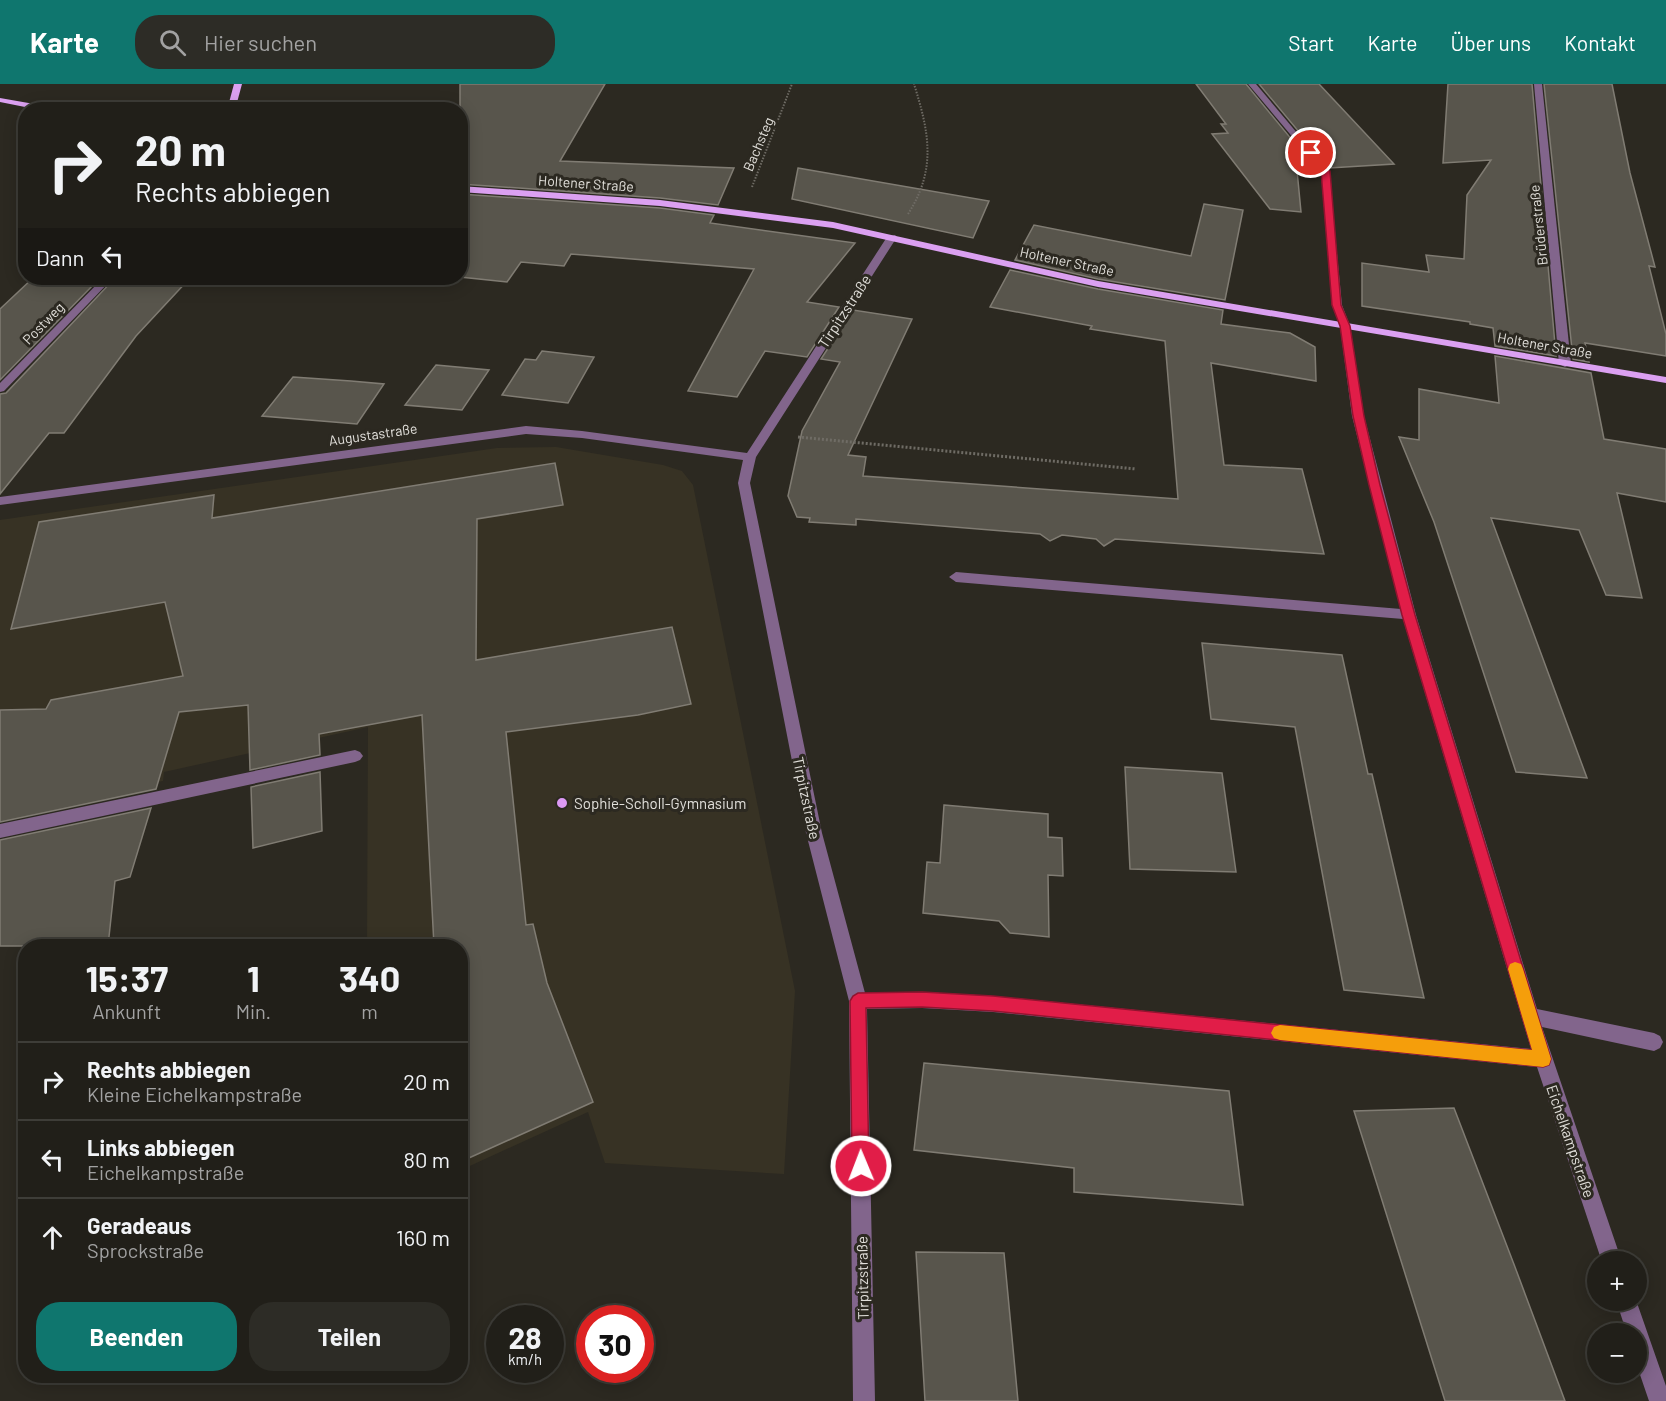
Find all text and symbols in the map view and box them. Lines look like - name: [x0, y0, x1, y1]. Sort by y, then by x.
- search box: [135, 15, 555, 69]
- text: Karte: [30, 25, 99, 59]
- icon: search: [156, 26, 189, 59]
- text: Hier suchen: [204, 29, 317, 55]
- text: Start: [1288, 30, 1335, 55]
- text: Karte: [1368, 30, 1418, 55]
- text: Über uns: [1451, 30, 1531, 55]
- text: Kontakt: [1564, 30, 1636, 55]
- street label: Bachsteg: [739, 114, 777, 174]
- text: 20 m: [135, 124, 226, 174]
- icon: right: [36, 126, 114, 204]
- pin: [1285, 127, 1336, 178]
- icon: arrive: [1294, 136, 1327, 169]
- street label: Holtener Straße: [538, 171, 634, 195]
- text: Rechts abbiegen: [135, 175, 331, 207]
- street label: Brüderstraße: [1525, 184, 1551, 266]
- icon: left: [96, 240, 129, 273]
- street label: Holtener Straße: [1018, 243, 1116, 279]
- text: Dann: [36, 244, 84, 270]
- street label: Tirpitzstraße: [814, 271, 874, 351]
- street label: Postweg: [19, 298, 67, 348]
- street label: Holtener Straße: [1496, 328, 1594, 362]
- street label: Augustastraße: [328, 419, 418, 449]
- street label: Tirpitzstraße: [789, 755, 825, 841]
- place label: Sophie-Scholl-Gymnasium: [574, 794, 746, 812]
- marker: Sophie-Scholl-Gymnasium: [555, 796, 569, 810]
- text: 15:37: [86, 956, 168, 999]
- text: 1: [247, 956, 260, 999]
- text: 340: [339, 956, 400, 999]
- text: Ankunft: [92, 999, 161, 1023]
- text: Min.: [236, 999, 271, 1023]
- text: m: [361, 999, 378, 1023]
- text: Rechts abbiegen: [87, 1056, 250, 1082]
- icon: right: [36, 1065, 69, 1098]
- text: 20 m: [403, 1068, 450, 1094]
- text: Kleine Eichelkampstraße: [87, 1082, 302, 1106]
- street label: Eichelkampstraße: [1543, 1082, 1599, 1200]
- text: Links abbiegen: [87, 1134, 235, 1160]
- position arrow: [829, 1134, 893, 1198]
- icon: left: [36, 1143, 69, 1176]
- text: 80 m: [404, 1146, 450, 1172]
- text: Eichelkampstraße: [87, 1160, 244, 1184]
- text: Geradeaus: [87, 1212, 191, 1238]
- icon: ahead: [36, 1221, 69, 1254]
- text: 160 m: [396, 1224, 450, 1250]
- street label: Tirpitzstraße: [852, 1236, 872, 1320]
- text: Sprockstraße: [87, 1238, 204, 1262]
- map controls: [1587, 1251, 1647, 1383]
- button: +: [1587, 1251, 1647, 1311]
- button: Beenden: [36, 1302, 237, 1371]
- button: Teilen: [249, 1302, 450, 1371]
- speed limit sign: 30: [576, 1305, 654, 1383]
- text: 28: [508, 1319, 542, 1355]
- button: −: [1587, 1323, 1647, 1383]
- text: km/h: [508, 1350, 542, 1368]

